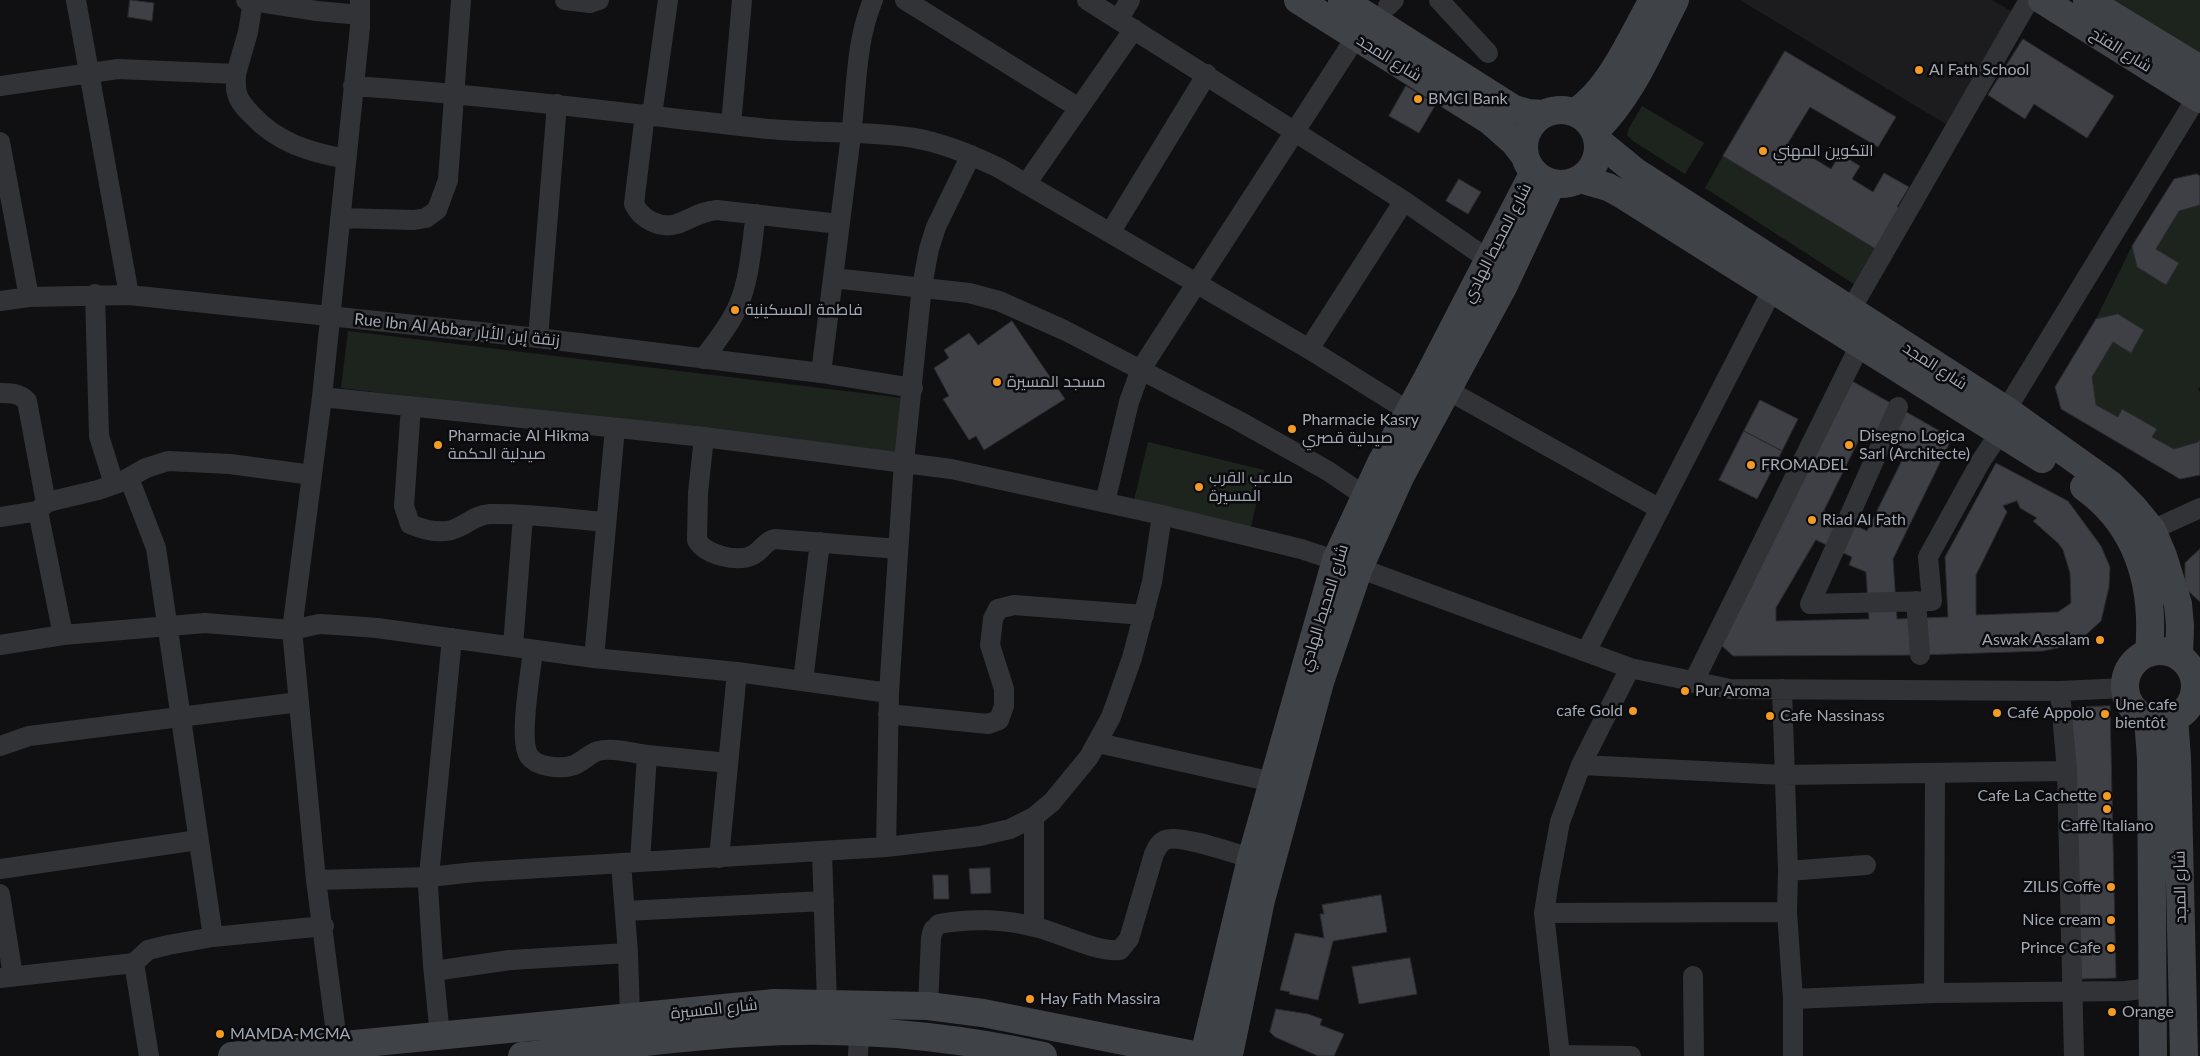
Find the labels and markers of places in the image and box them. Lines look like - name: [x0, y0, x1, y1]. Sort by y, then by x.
- place label: Al Fath School: [1929, 60, 2029, 80]
- marker: Al Fath School: [1913, 64, 1925, 76]
- place label: BMCI Bank: [1428, 89, 1508, 109]
- marker: BMCI Bank: [1412, 93, 1424, 105]
- place label: التكوين المهني: [1773, 141, 1874, 161]
- marker: التكوين المهني: [1757, 145, 1769, 157]
- place label: فاطمة المسكينية: [745, 300, 863, 320]
- marker: فاطمة المسكينية: [729, 304, 741, 316]
- place label: مسجد المسيرة: [1007, 372, 1105, 392]
- marker: مسجد المسيرة: [991, 376, 1003, 388]
- place label: Pharmacie Kasry صيدلية قصري: [1302, 410, 1419, 448]
- marker: Pharmacie Kasry صيدلية قصري: [1286, 423, 1298, 435]
- place label: Pharmacie Al Hikma صيدلية الحكمة: [448, 426, 589, 464]
- place label: Disegno Logica Sarl (Architecte): [1859, 426, 1970, 464]
- marker: Pharmacie Al Hikma صيدلية الحكمة: [432, 439, 444, 451]
- marker: Disegno Logica Sarl (Architecte): [1843, 439, 1855, 451]
- place label: FROMADEL: [1761, 455, 1848, 475]
- marker: FROMADEL: [1745, 459, 1757, 471]
- place label: ملاعب القرب المسيرة: [1209, 468, 1293, 506]
- marker: ملاعب القرب المسيرة: [1193, 481, 1205, 493]
- place label: Riad Al Fath: [1822, 510, 1906, 530]
- marker: Riad Al Fath: [1806, 514, 1818, 526]
- place label: Aswak Assalam: [1982, 630, 2090, 650]
- marker: Aswak Assalam: [2094, 634, 2106, 646]
- place label: Pur Aroma: [1695, 681, 1770, 701]
- marker: Pur Aroma: [1679, 685, 1691, 697]
- place label: Une cafe bientôt: [2115, 695, 2177, 733]
- place label: cafe Gold: [1556, 701, 1623, 721]
- place label: Café Appolo: [2007, 703, 2094, 723]
- marker: cafe Gold: [1627, 705, 1639, 717]
- place label: Cafe Nassinass: [1780, 706, 1885, 726]
- marker: Café Appolo: [1991, 707, 2003, 719]
- marker: Une cafe bientôt: [2099, 708, 2111, 720]
- marker: Cafe Nassinass: [1764, 710, 1776, 722]
- place label: Cafe La Cachette: [1977, 786, 2097, 806]
- marker: Cafe La Cachette: [2101, 790, 2113, 802]
- marker: Caffè Italiano: [2101, 803, 2113, 815]
- place label: Caffè Italiano: [2061, 816, 2153, 836]
- place label: ZILIS Coffe: [2023, 877, 2101, 897]
- marker: ZILIS Coffe: [2105, 881, 2117, 893]
- place label: Nice cream: [2022, 910, 2101, 930]
- marker: Nice cream: [2105, 914, 2117, 926]
- place label: Prince Cafe: [2021, 938, 2101, 958]
- marker: Prince Cafe: [2105, 942, 2117, 954]
- place label: Hay Fath Massira: [1040, 989, 1161, 1009]
- marker: Hay Fath Massira: [1024, 993, 1036, 1005]
- place label: Orange: [2122, 1002, 2174, 1022]
- marker: Orange: [2106, 1006, 2118, 1018]
- place label: MAMDA-MCMA: [230, 1024, 350, 1044]
- marker: MAMDA-MCMA: [214, 1028, 226, 1040]

